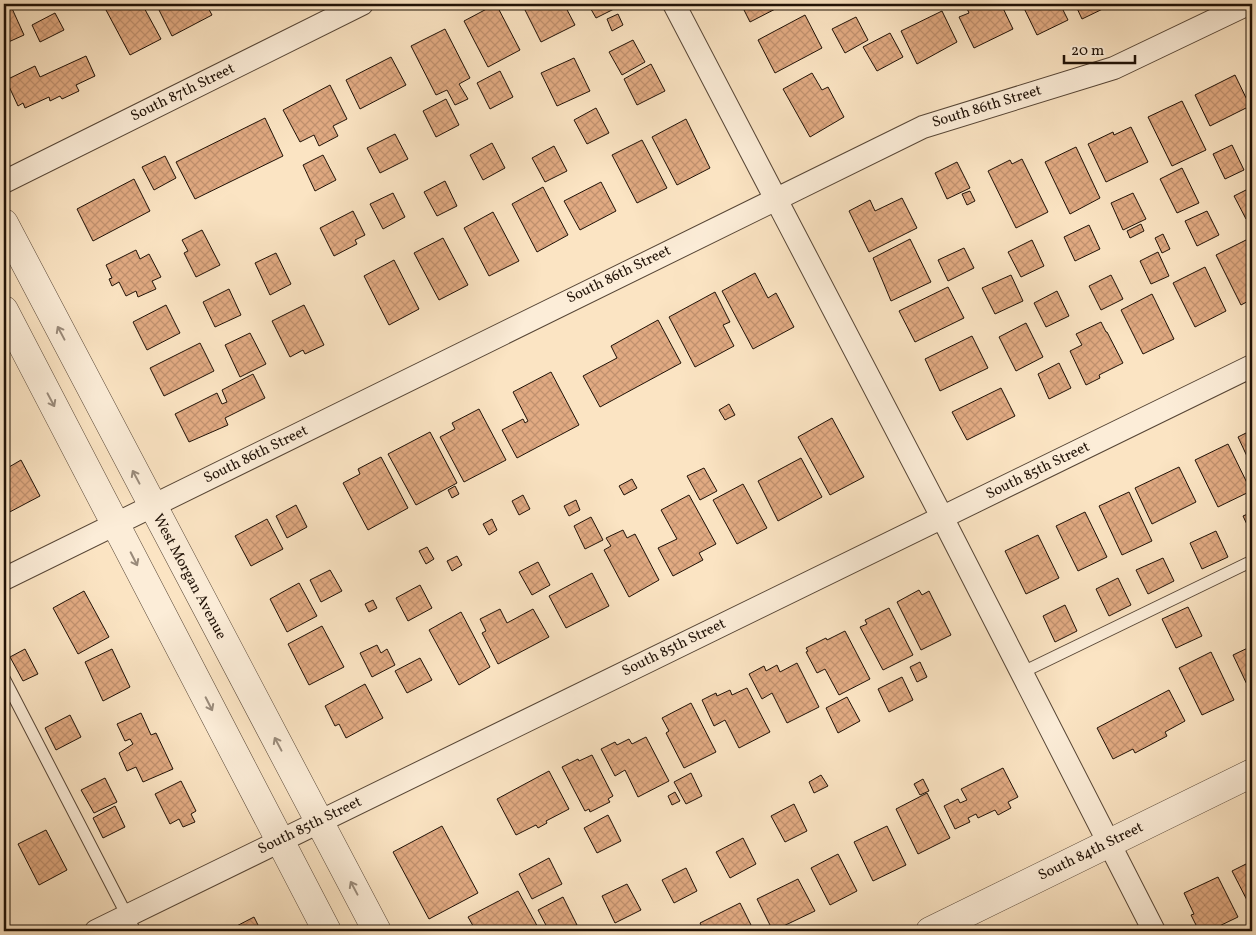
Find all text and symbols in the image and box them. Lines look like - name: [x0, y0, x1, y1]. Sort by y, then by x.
- scale bar: [1064, 32, 1135, 64]
- text: 20 m: [1071, 41, 1104, 62]
- street label: South 87th Street: [127, 59, 239, 127]
- street label: South 86th Street: [930, 80, 1044, 134]
- street label: South 86th Street: [563, 241, 675, 309]
- one-way arrow: [56, 326, 65, 341]
- one-way arrow: [47, 392, 56, 407]
- street label: South 86th Street: [200, 421, 312, 489]
- street label: South 85th Street: [983, 437, 1093, 505]
- one-way arrow: [131, 470, 140, 485]
- street label: West Morgan Avenue: [147, 510, 231, 644]
- one-way arrow: [129, 552, 139, 567]
- street label: South 85th Street: [619, 614, 729, 682]
- one-way arrow: [204, 696, 214, 711]
- one-way arrow: [273, 737, 283, 752]
- street label: South 85th Street: [255, 792, 365, 860]
- street label: South 84th Street: [1035, 817, 1147, 887]
- one-way arrow: [349, 881, 358, 896]

